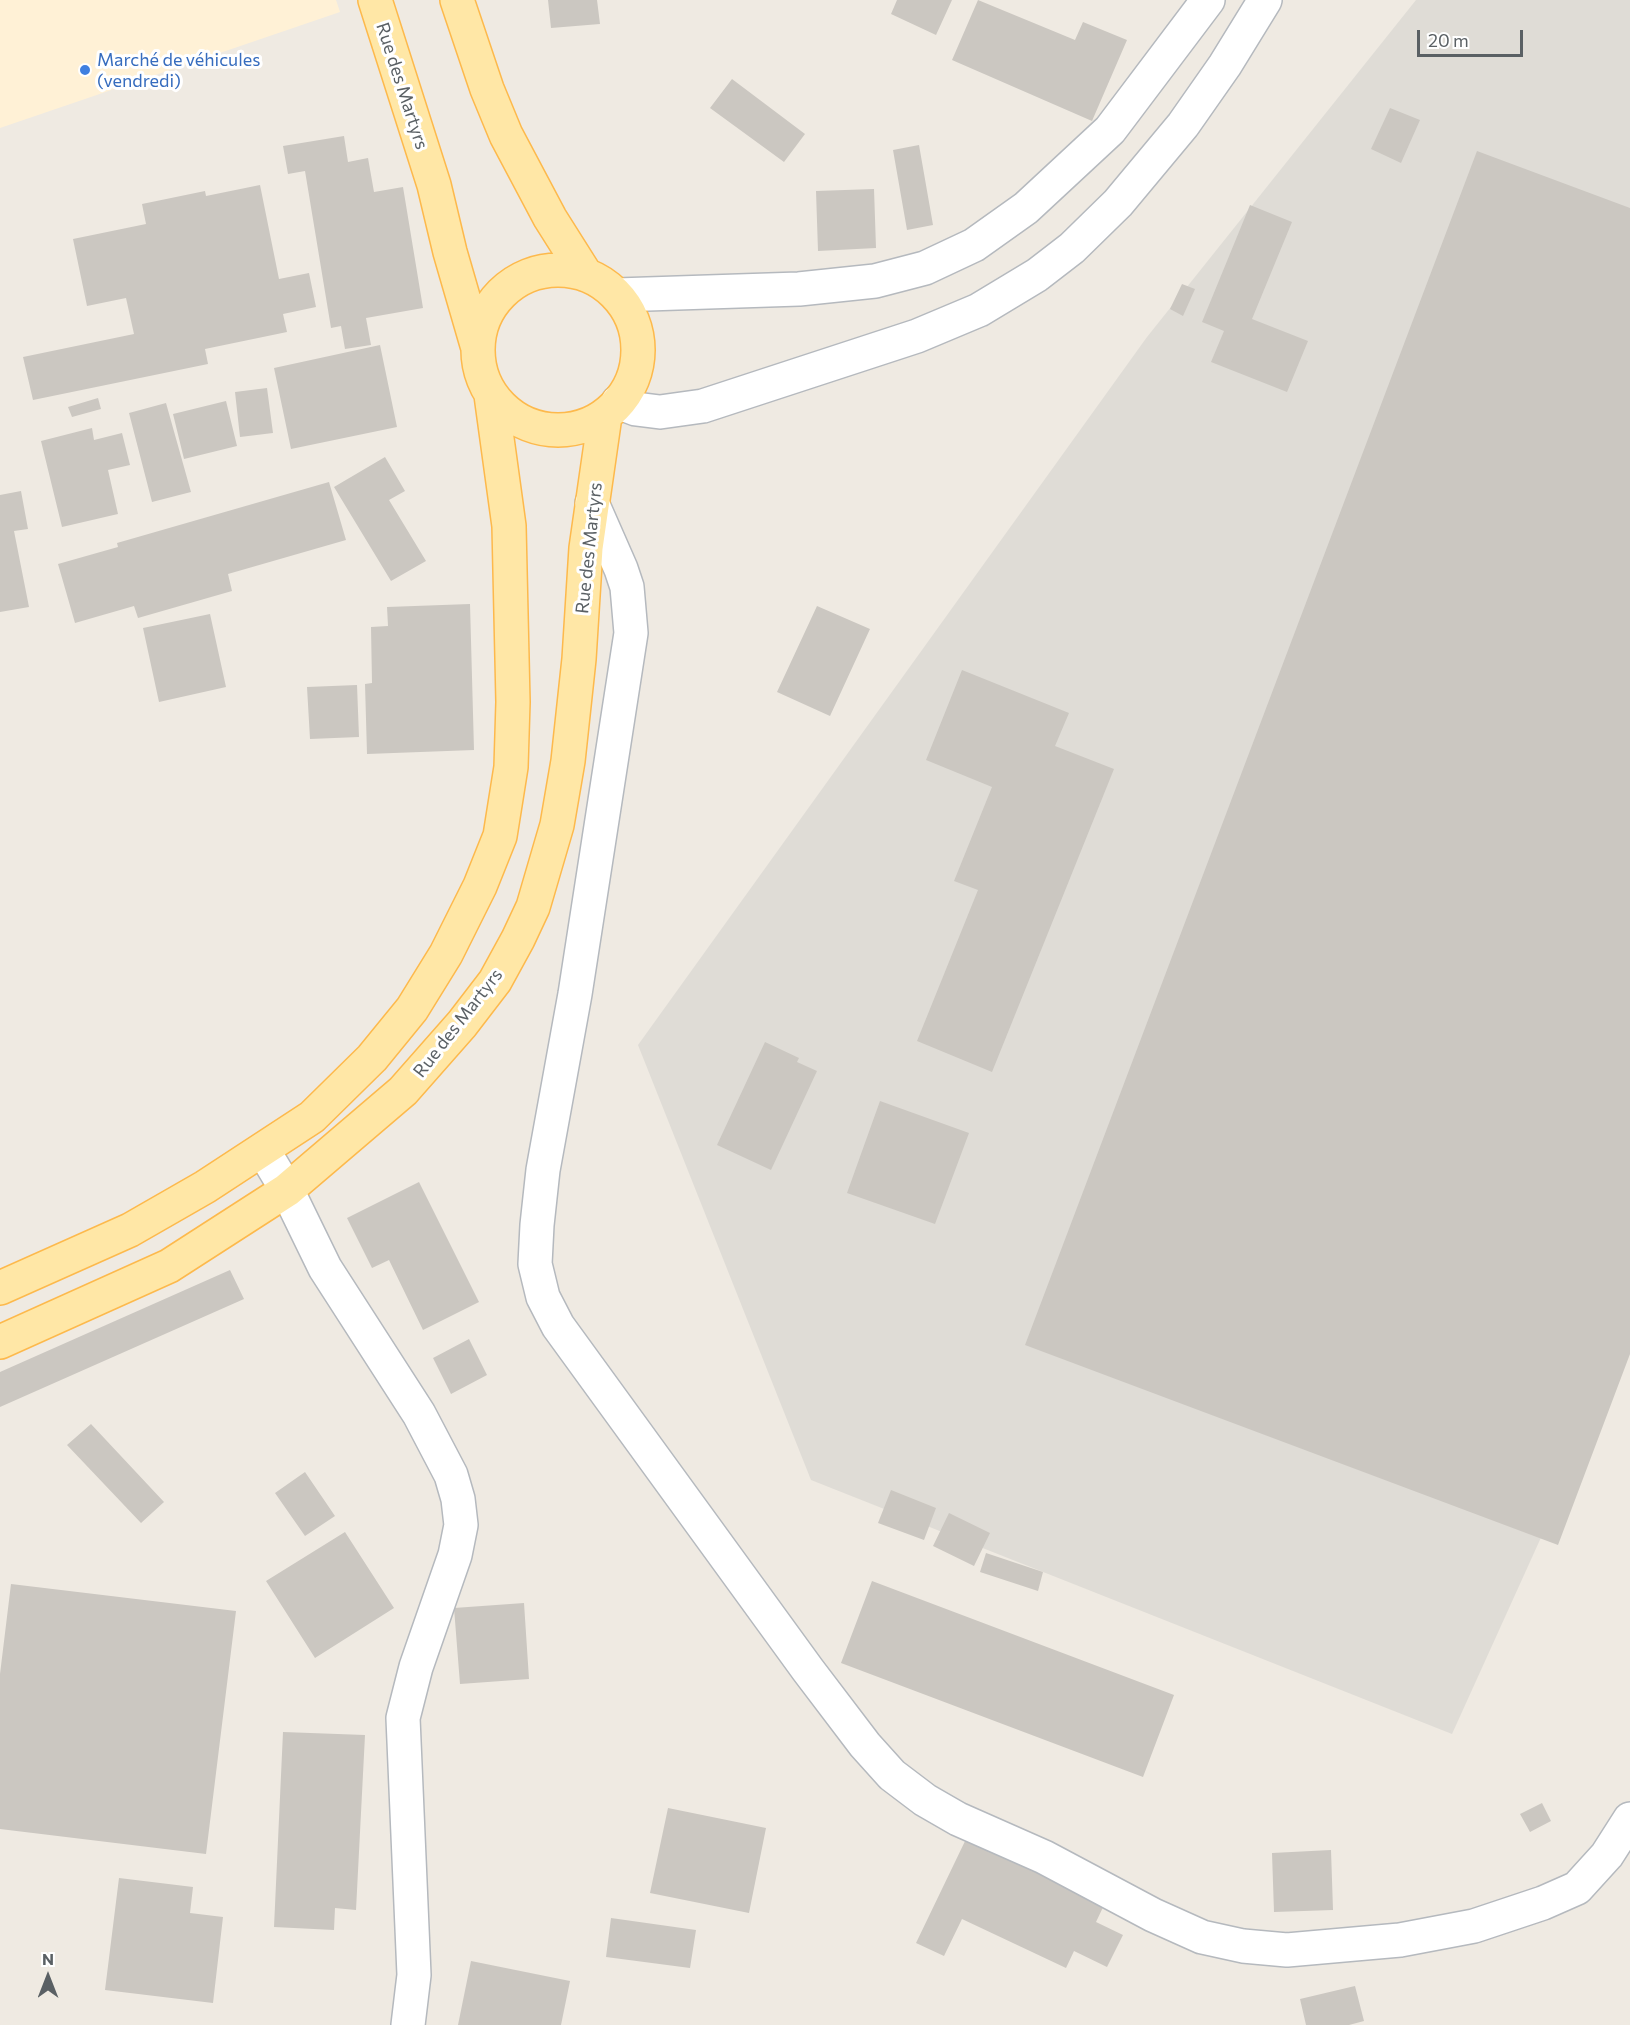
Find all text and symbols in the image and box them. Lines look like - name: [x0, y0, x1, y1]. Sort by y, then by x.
- scale bar: [1420, 18, 1526, 56]
- street label: Rue des Martyrs: [371, 20, 433, 152]
- text: 20 m: [1428, 29, 1469, 51]
- place label: Marché de véhicules (vendredi): [97, 49, 260, 92]
- marker: Marché de véhicules (vendredi): [78, 63, 92, 77]
- street label: Rue des Martyrs: [571, 481, 607, 615]
- street label: Rue des Martyrs: [409, 964, 507, 1082]
- north arrow: [18, 1947, 78, 2007]
- text: N: [42, 1949, 54, 1968]

